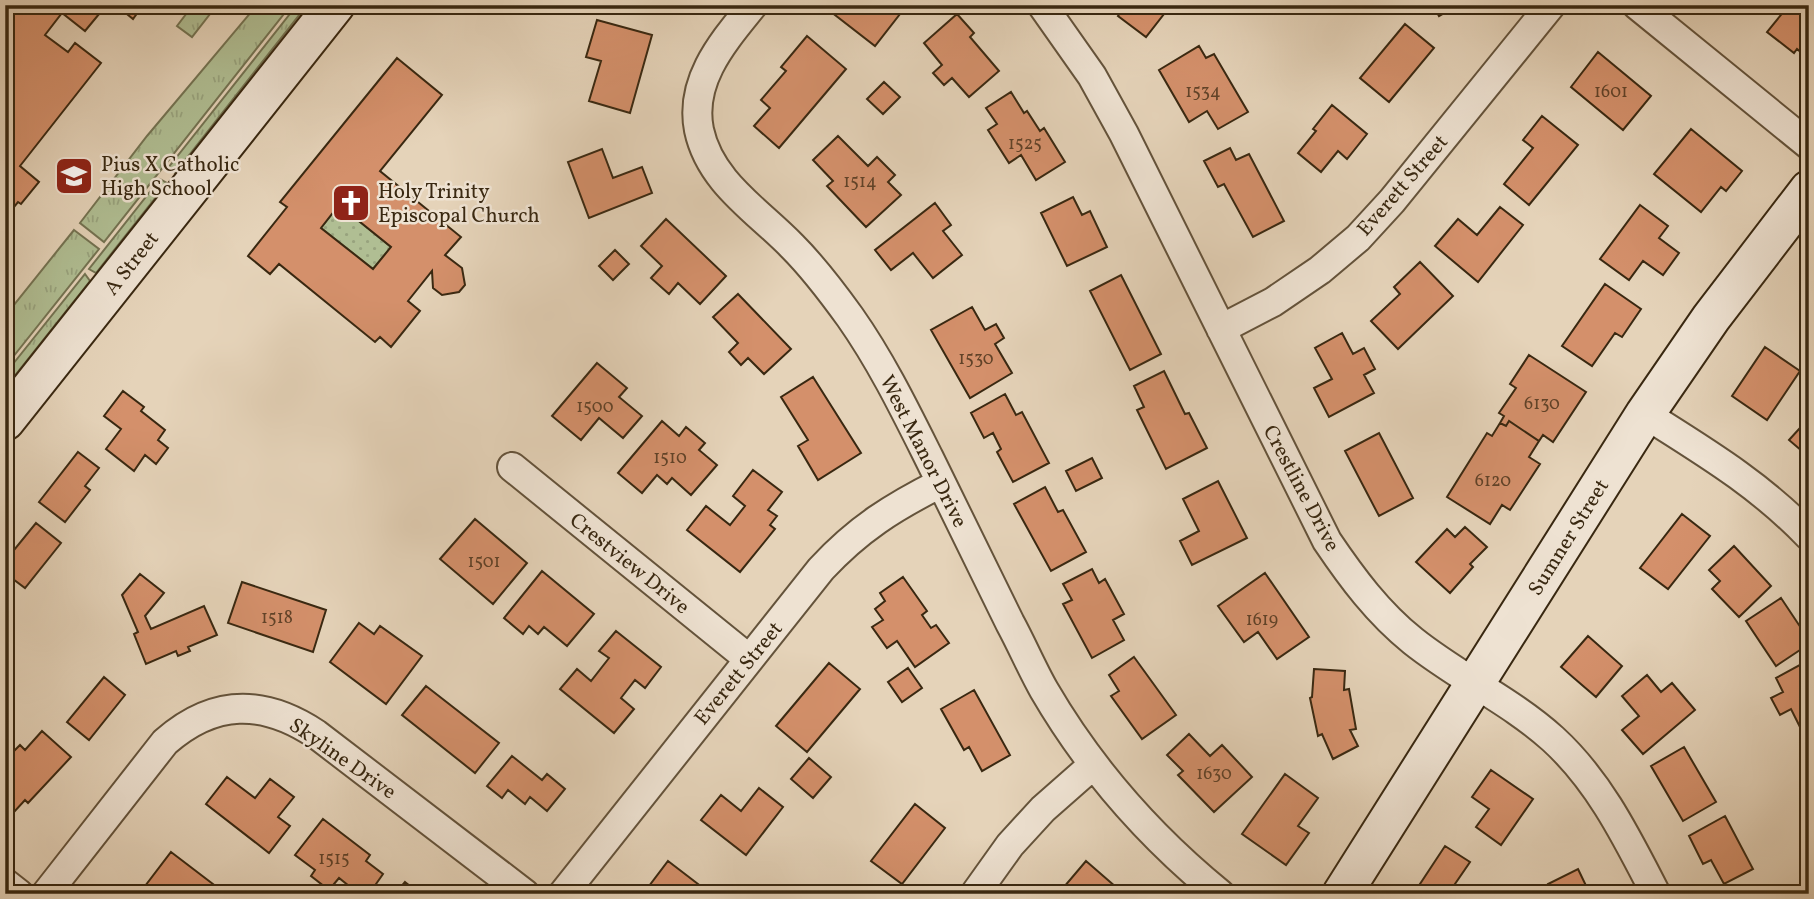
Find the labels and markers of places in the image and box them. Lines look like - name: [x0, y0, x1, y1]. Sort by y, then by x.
- place label: Pius X Catholic High School: [101, 151, 239, 204]
- school or university icon: Pius X Catholic High School: [53, 155, 95, 197]
- place label: Holy Trinity Episcopal Church: [378, 178, 540, 231]
- church icon: Holy Trinity Episcopal Church: [330, 182, 372, 224]

